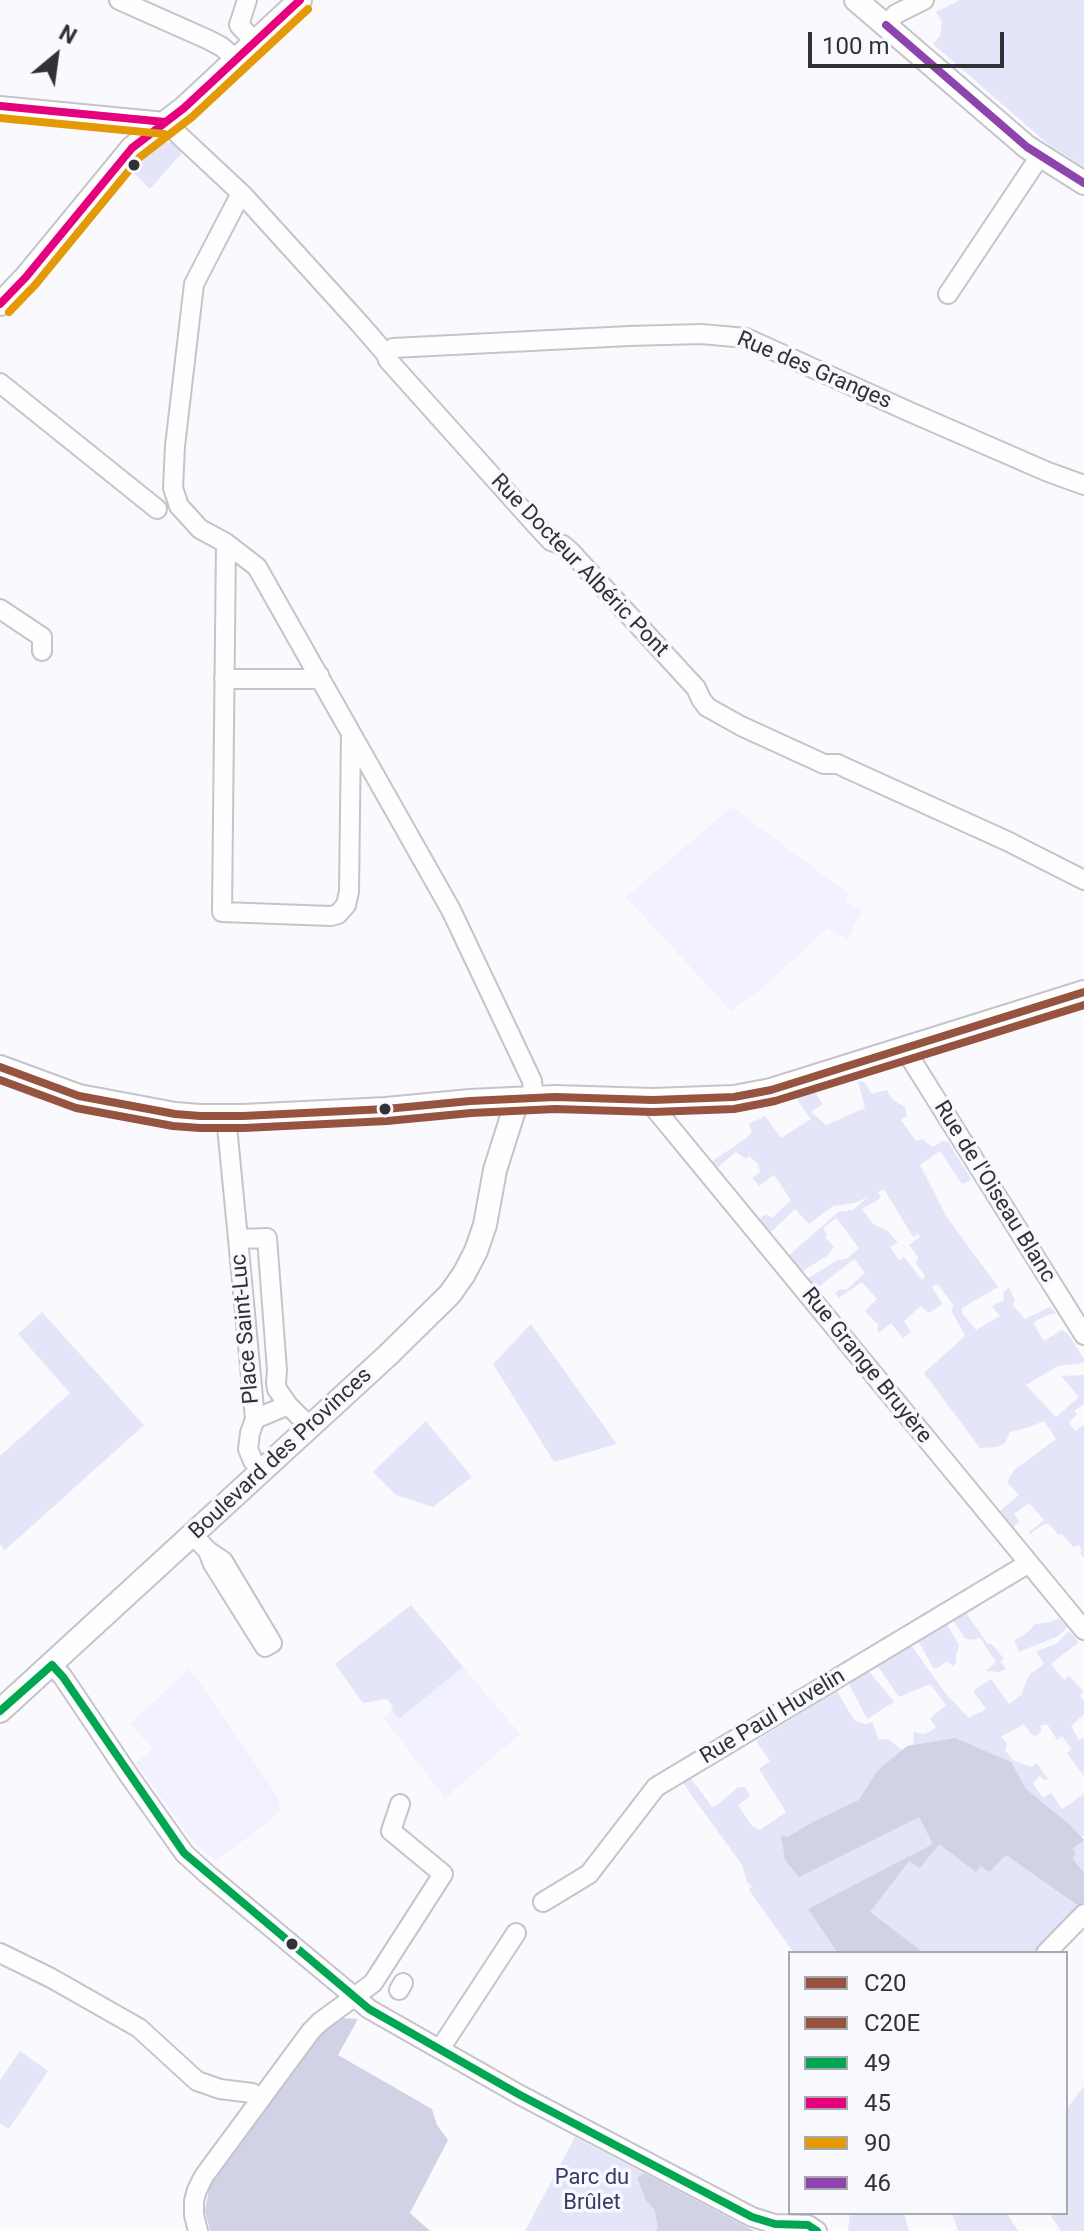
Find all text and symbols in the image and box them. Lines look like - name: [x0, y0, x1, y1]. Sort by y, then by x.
- north arrow: [16, 16, 96, 96]
- scale bar: [812, 16, 1008, 66]
- text: N: [55, 20, 81, 49]
- text: 100 m: [822, 32, 889, 60]
- unlabelled marker: [126, 157, 142, 173]
- street label: Rue des Granges: [733, 327, 895, 415]
- street label: Rue Docteur Albéric Pont: [485, 469, 673, 663]
- street label: Rue de l'Oiseau Blanc: [927, 1096, 1061, 1288]
- unlabelled marker: [377, 1101, 393, 1117]
- street label: Place Saint-Luc: [226, 1253, 266, 1405]
- street label: Rue Grange Bruyère: [795, 1283, 937, 1449]
- street label: Boulevard des Provinces: [184, 1363, 378, 1545]
- street label: Rue Paul Huvelin: [696, 1663, 850, 1771]
- unlabelled marker: [284, 1936, 300, 1952]
- legend: [788, 1951, 1068, 2215]
- text: C20: [864, 1969, 907, 1997]
- text: C20E: [864, 2009, 920, 2037]
- text: 49: [864, 2049, 891, 2077]
- text: 45: [864, 2089, 891, 2117]
- text: 90: [864, 2129, 891, 2157]
- park label: Parc du Brûlet: [555, 2165, 629, 2216]
- text: 46: [864, 2169, 891, 2197]

